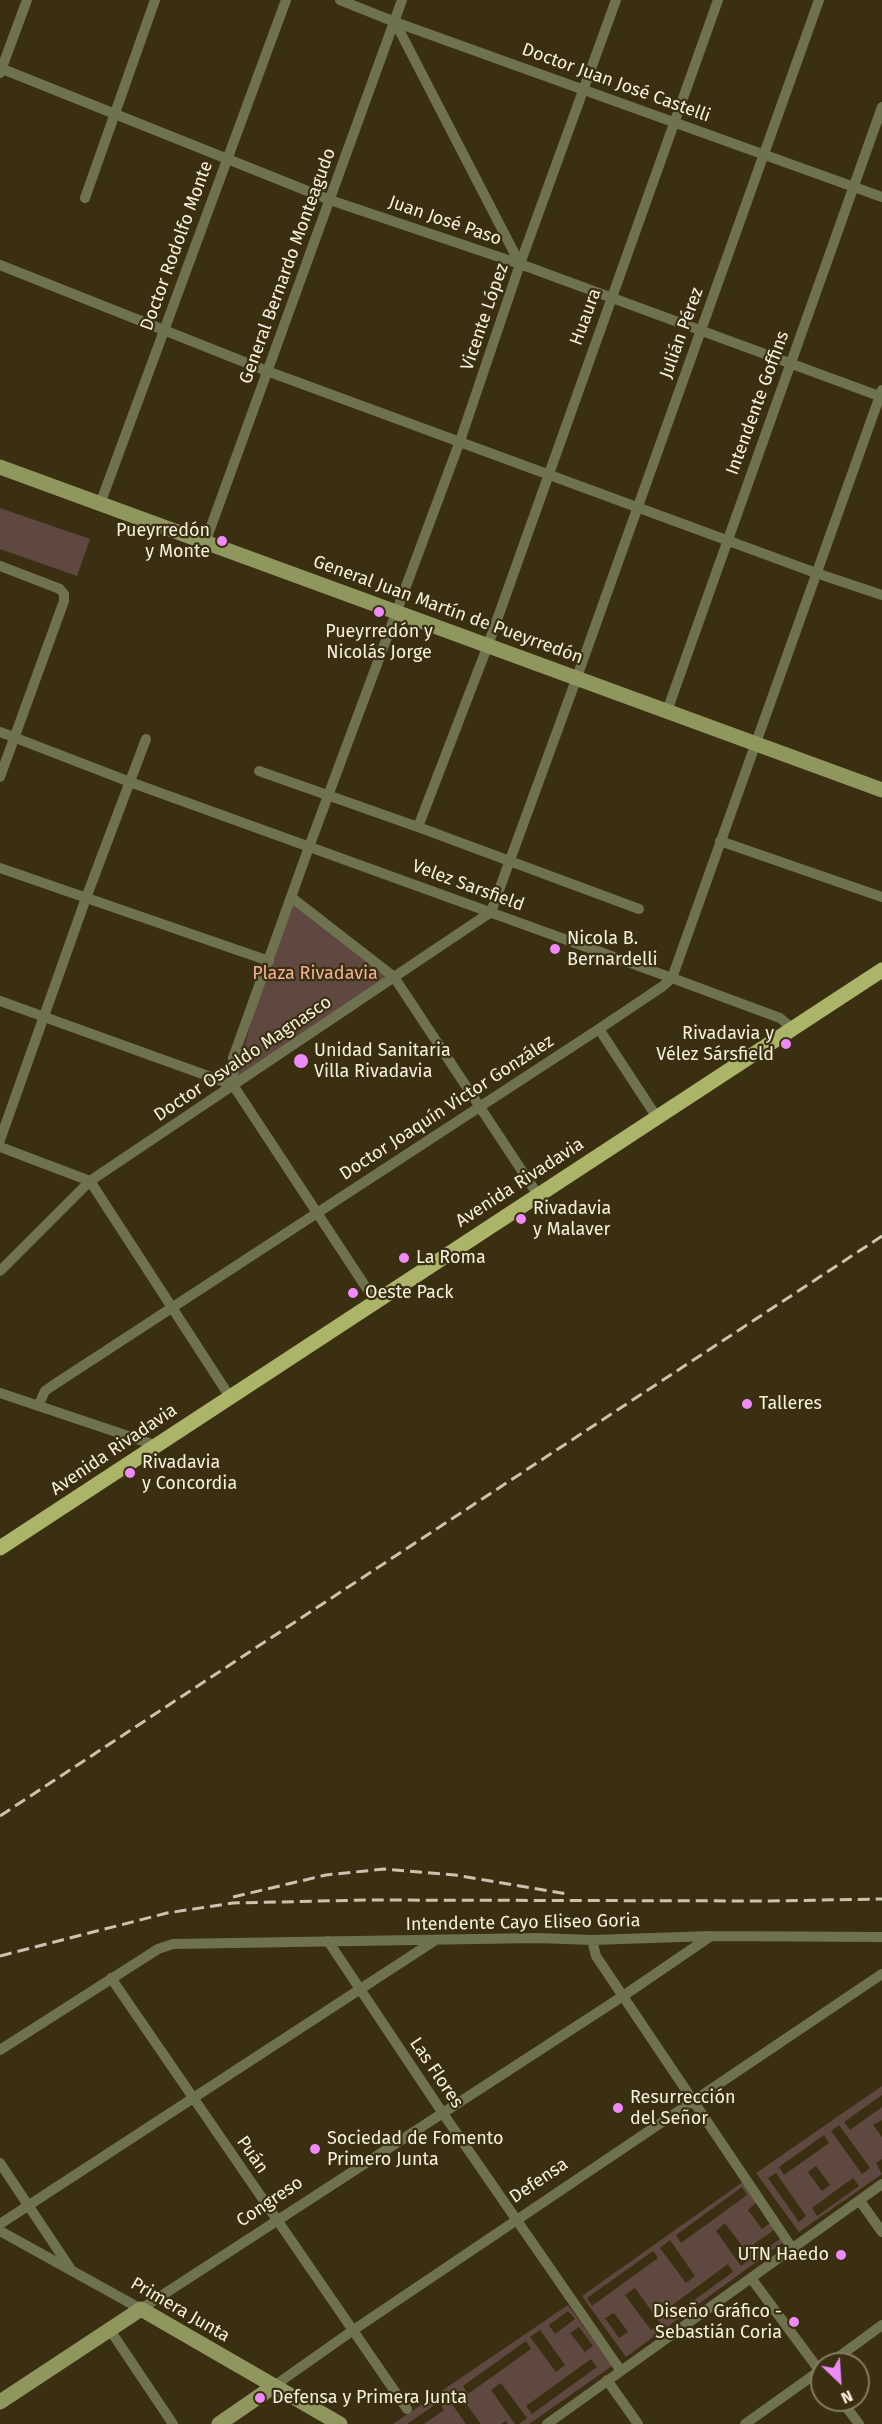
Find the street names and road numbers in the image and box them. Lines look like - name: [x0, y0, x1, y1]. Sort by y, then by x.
- street label: Doctor Juan José Castelli: [519, 39, 713, 127]
- street label: General Bernardo Monteagudo: [235, 145, 341, 387]
- street label: Doctor Rodolfo Monte: [136, 158, 218, 334]
- street label: Juan José Paso: [386, 192, 504, 250]
- street label: Vicente López: [457, 261, 513, 373]
- street label: Julián Pérez: [656, 285, 708, 381]
- street label: Huaura: [566, 286, 606, 348]
- street label: Intendente Goffins: [722, 328, 794, 478]
- street label: General Juan Martín de Pueyrredón: [310, 551, 586, 669]
- street label: Velez Sarsfield: [409, 856, 527, 916]
- street label: Doctor Osvaldo Magnasco: [150, 991, 336, 1127]
- street label: Doctor Joaquín Victor González: [336, 1031, 558, 1185]
- street label: Avenida Rivadavia: [452, 1134, 588, 1232]
- street label: Avenida Rivadavia: [47, 1400, 181, 1500]
- street label: Intendente Cayo Eliseo Goria: [405, 1910, 641, 1936]
- street label: Las Flores: [405, 2034, 467, 2112]
- street label: Puán: [231, 2132, 273, 2178]
- street label: Defensa: [506, 2154, 572, 2208]
- street label: Congreso: [233, 2172, 307, 2232]
- street label: Primera Junta: [127, 2273, 233, 2347]

